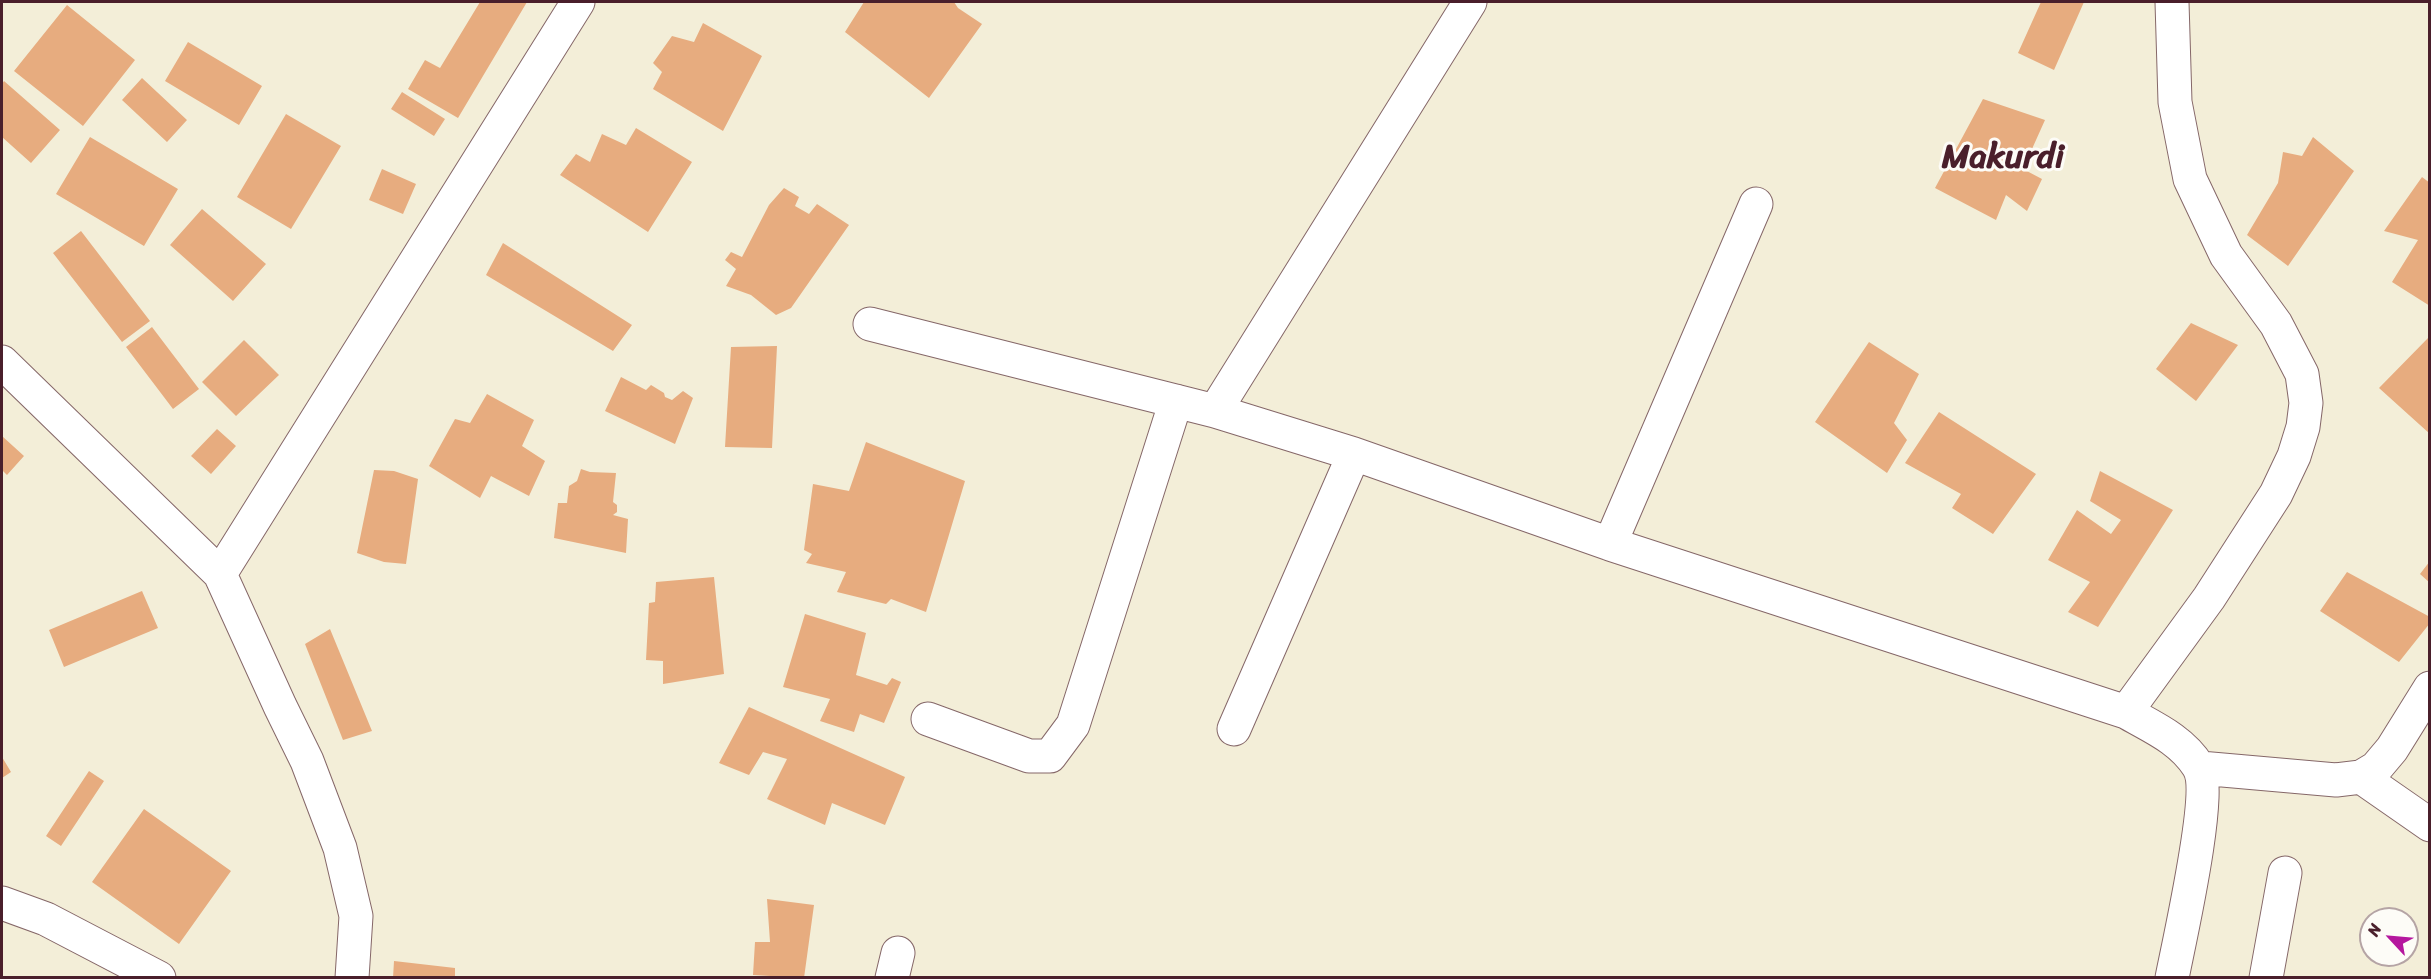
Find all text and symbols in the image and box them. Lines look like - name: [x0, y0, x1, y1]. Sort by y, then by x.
- district label: Makurdi: [1942, 138, 2064, 178]
- north arrow: [2359, 907, 2419, 967]
- text: N: [2359, 918, 2390, 941]

